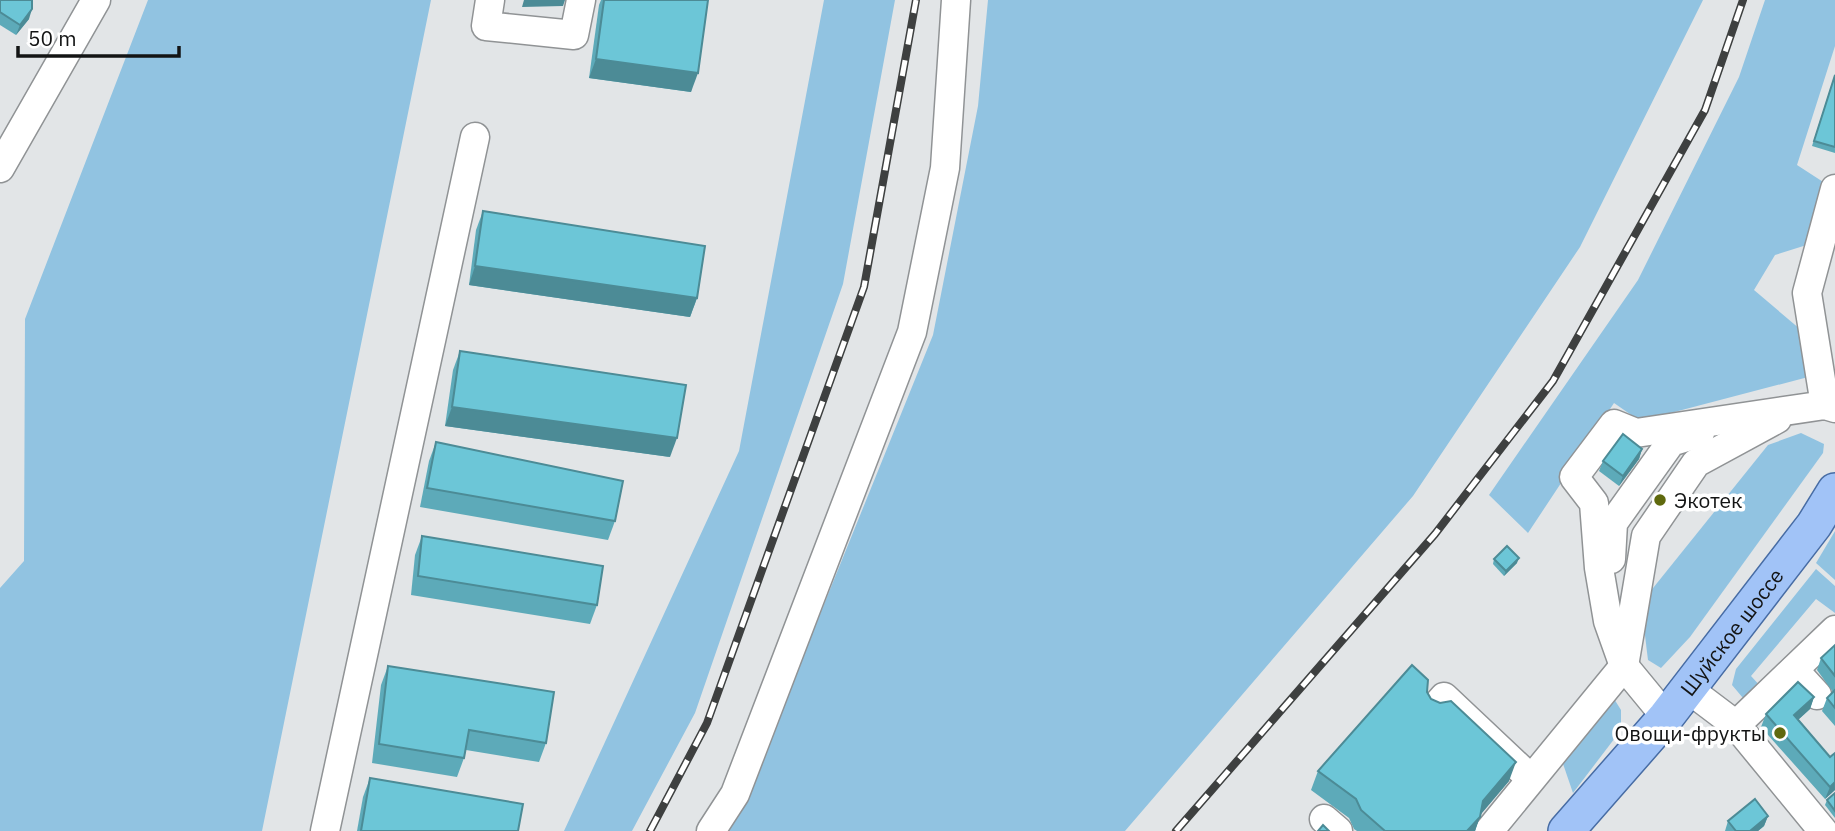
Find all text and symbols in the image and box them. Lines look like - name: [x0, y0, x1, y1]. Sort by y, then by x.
- scale bar: [18, 14, 178, 58]
- text: 50 m: [28, 24, 77, 52]
- place label: Экотек: [1674, 486, 1743, 514]
- marker: Экотек: [1652, 492, 1668, 508]
- street label: Шуйское шоссе: [1673, 562, 1790, 701]
- place label: Овощи-фрукты: [1615, 719, 1766, 747]
- marker: Овощи-фрукты: [1772, 725, 1788, 741]

